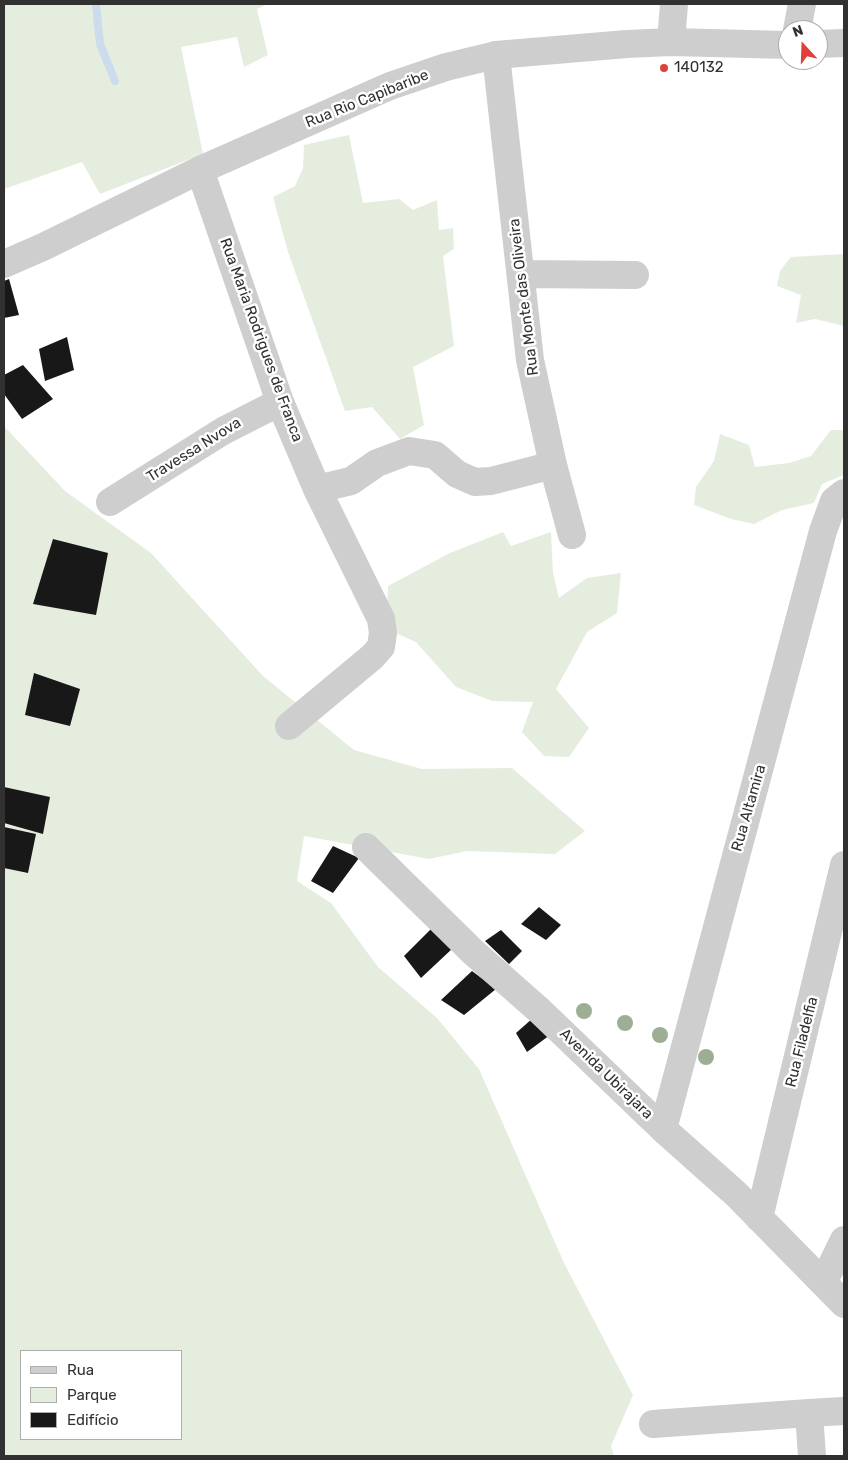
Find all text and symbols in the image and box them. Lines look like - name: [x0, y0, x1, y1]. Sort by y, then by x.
- north arrow: [778, 20, 828, 70]
- text: N: [790, 22, 806, 41]
- place label: 140132: [674, 59, 723, 77]
- marker: 140132: [658, 62, 670, 74]
- street label: Rua Rio Capibaribe: [303, 66, 431, 132]
- street label: Rua Monte das Oliveira: [505, 217, 543, 377]
- street label: Rua Maria Rodrigues de Franca: [216, 236, 306, 444]
- street label: Travessa Nvova: [143, 414, 245, 486]
- street label: Rua Altamira: [728, 763, 770, 853]
- street label: Rua Filadelfia: [782, 995, 822, 1089]
- street label: Avenida Ubirajara: [556, 1025, 656, 1123]
- legend: [20, 1350, 182, 1440]
- text: Rua: [67, 1361, 94, 1379]
- text: Parque: [67, 1386, 117, 1404]
- text: Edifício: [67, 1411, 119, 1429]

